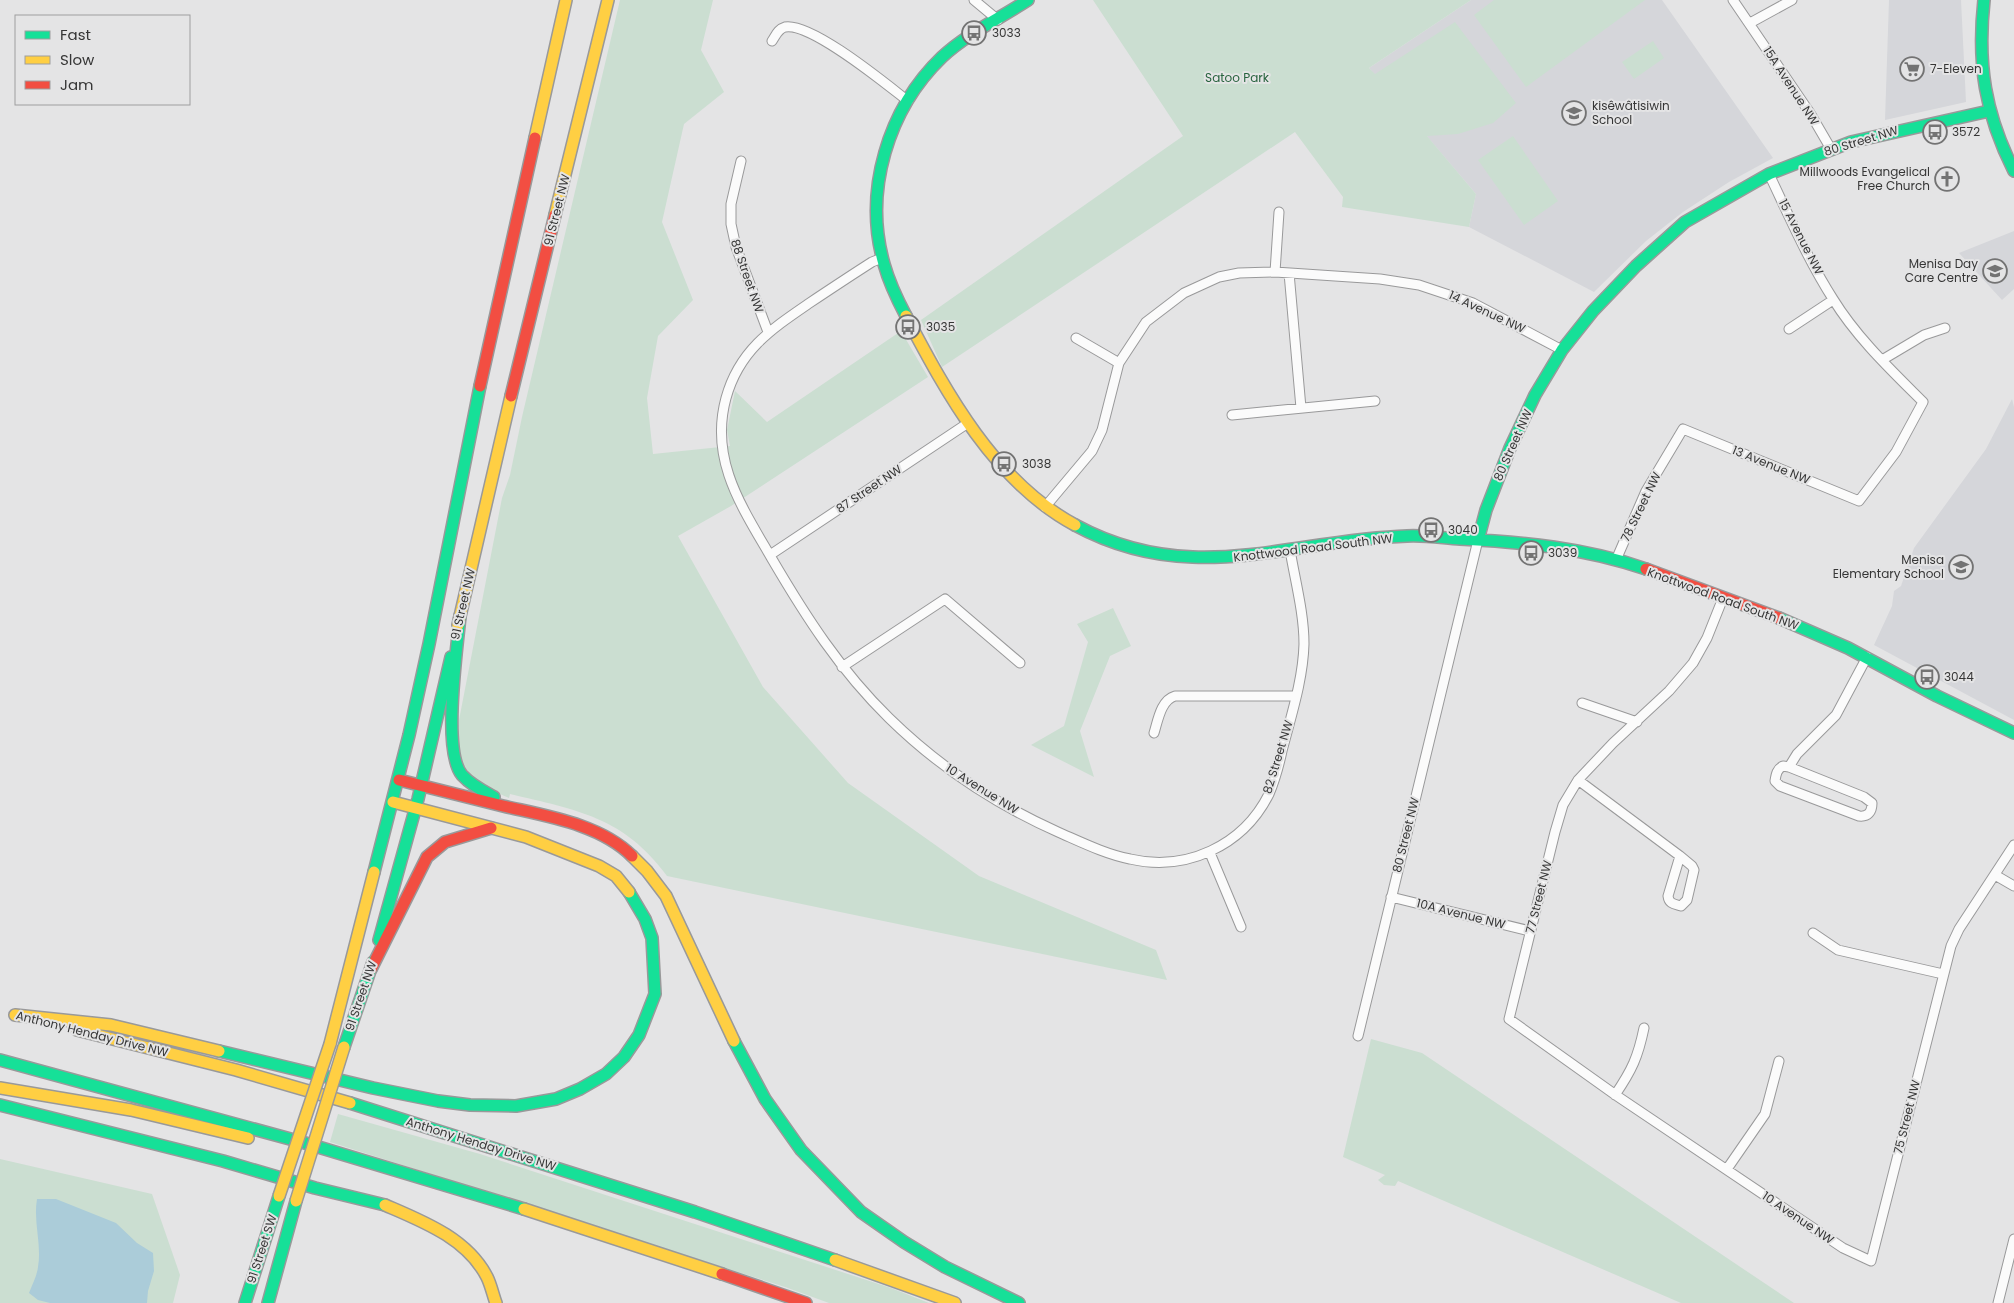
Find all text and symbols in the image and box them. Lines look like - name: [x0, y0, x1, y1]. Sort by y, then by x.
- legend: [15, 15, 190, 105]
- bus stop icon: 3033: [961, 20, 987, 46]
- text: Fast: [60, 24, 91, 45]
- place label: 3033: [992, 24, 1021, 41]
- street label: 15A Avenue NW: [1759, 43, 1824, 129]
- text: Slow: [60, 49, 95, 70]
- supermarket icon: 7-Eleven: [1899, 56, 1925, 82]
- place label: 7-Eleven: [1930, 60, 1982, 77]
- park label: Satoo Park: [1205, 69, 1270, 86]
- text: Jam: [60, 74, 94, 95]
- place label: kisêwâtisiwin School: [1592, 97, 1670, 128]
- school or university icon: kisêwâtisiwin School: [1561, 100, 1587, 126]
- bus stop icon: 3572: [1922, 119, 1948, 145]
- street label: 80 Street NW: [1822, 121, 1900, 160]
- place label: 3572: [1952, 123, 1980, 140]
- place label: Millwoods Evangelical Free Church: [1800, 163, 1930, 194]
- church icon: Millwoods Evangelical Free Church: [1934, 166, 1960, 192]
- street label: 91 Street NW: [539, 172, 574, 247]
- street label: 15 Avenue NW: [1775, 196, 1828, 278]
- street label: 88 Street NW: [727, 237, 768, 315]
- place label: Menisa Day Care Centre: [1905, 255, 1978, 286]
- school or university icon: Menisa Day Care Centre: [1982, 258, 2008, 284]
- street label: 14 Avenue NW: [1446, 286, 1529, 337]
- bus stop icon: 3035: [895, 314, 921, 340]
- place label: 3035: [926, 318, 955, 335]
- street label: 80 Street NW: [1489, 406, 1536, 483]
- street label: 13 Avenue NW: [1730, 441, 1813, 488]
- bus stop icon: 3038: [991, 451, 1017, 477]
- place label: 3038: [1022, 455, 1051, 472]
- street label: 87 Street NW: [833, 460, 905, 517]
- street label: 78 Street NW: [1616, 469, 1665, 545]
- bus stop icon: 3040: [1418, 517, 1444, 543]
- place label: 3040: [1448, 521, 1478, 538]
- street label: Knottwood Road South NW: [1232, 529, 1394, 566]
- bus stop icon: 3039: [1518, 540, 1544, 566]
- place label: 3039: [1548, 544, 1577, 561]
- place label: Menisa Elementary School: [1833, 551, 1944, 582]
- school or university icon: Menisa Elementary School: [1948, 554, 1974, 580]
- street label: Knottwood Road South NW: [1645, 563, 1802, 634]
- street label: 91 Street NW: [446, 566, 479, 641]
- bus stop icon: 3044: [1914, 664, 1940, 690]
- place label: 3044: [1944, 668, 1974, 685]
- street label: 82 Street NW: [1258, 718, 1297, 796]
- street label: 10 Avenue NW: [943, 759, 1022, 818]
- street label: 80 Street NW: [1388, 795, 1423, 874]
- street label: 77 Street NW: [1521, 858, 1556, 935]
- street label: 10A Avenue NW: [1415, 894, 1508, 933]
- street label: 91 Street NW: [341, 958, 381, 1033]
- street label: Anthony Henday Drive NW: [14, 1006, 170, 1061]
- street label: 75 Street NW: [1889, 1078, 1924, 1156]
- street label: Anthony Henday Drive NW: [404, 1113, 559, 1175]
- street label: 10 Avenue NW: [1759, 1187, 1838, 1248]
- street label: 91 Street SW: [242, 1212, 281, 1286]

